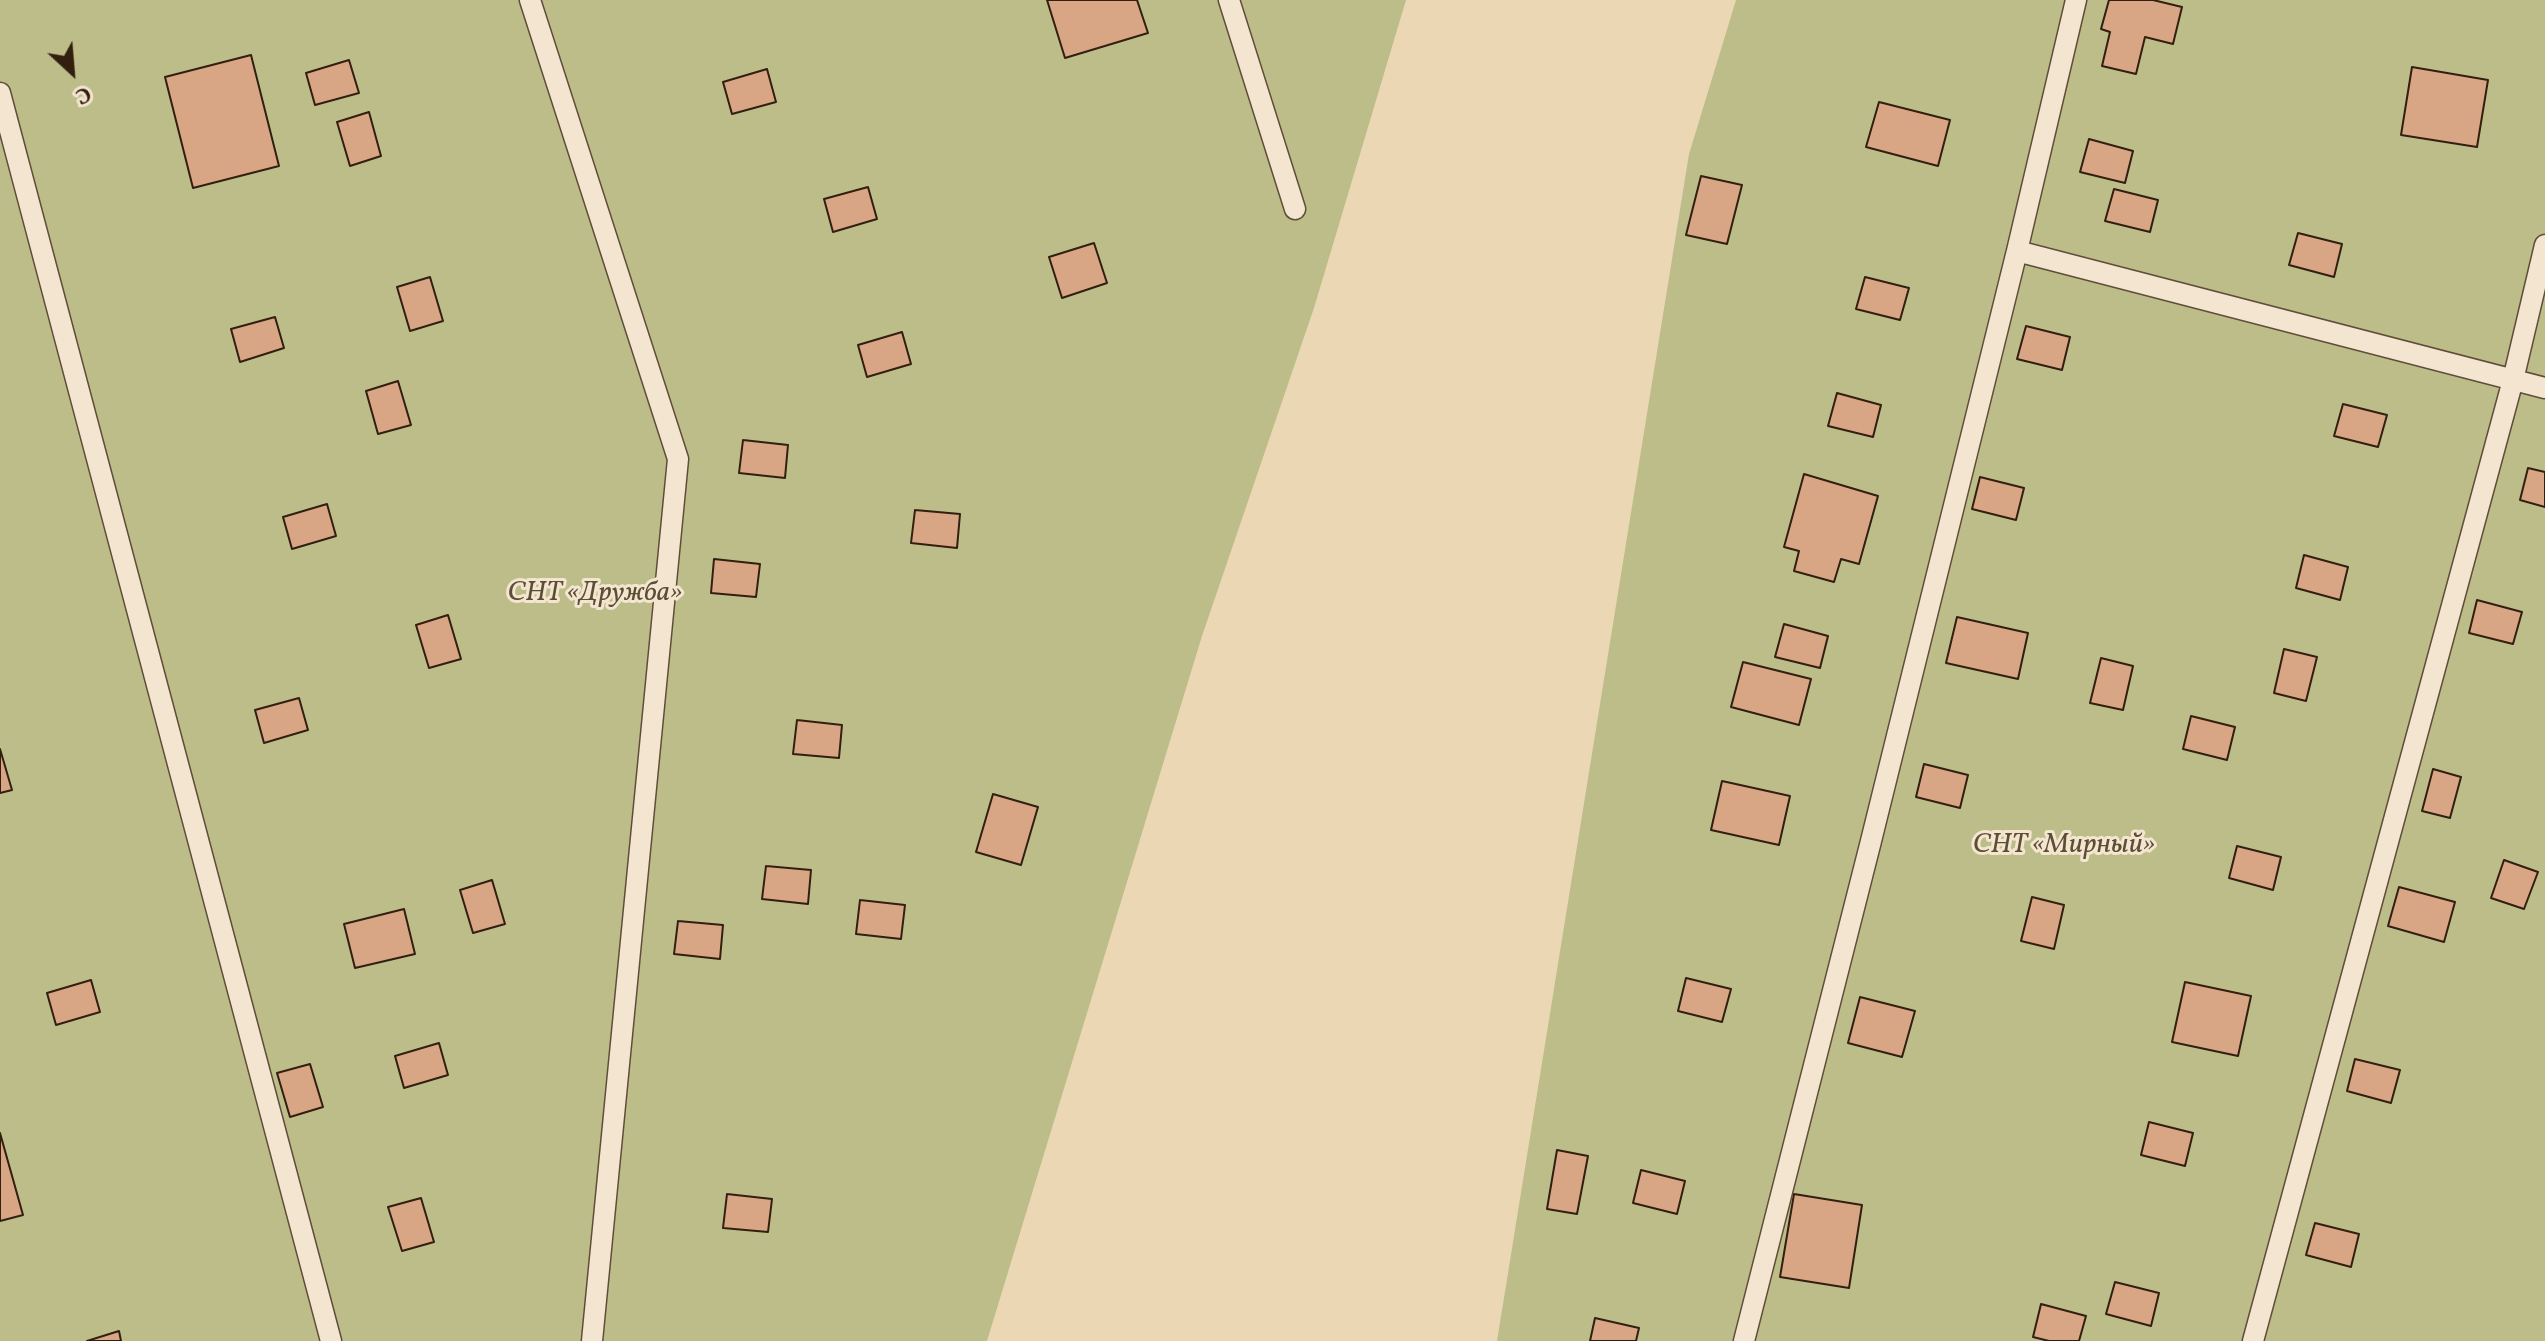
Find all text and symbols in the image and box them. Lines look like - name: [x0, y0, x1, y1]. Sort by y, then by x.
- north arrow: [32, 32, 112, 112]
- text: С: [70, 77, 96, 111]
- park label: СНТ «Дружба»: [508, 578, 682, 612]
- park label: СНТ «Мирный»: [1973, 830, 2155, 864]

